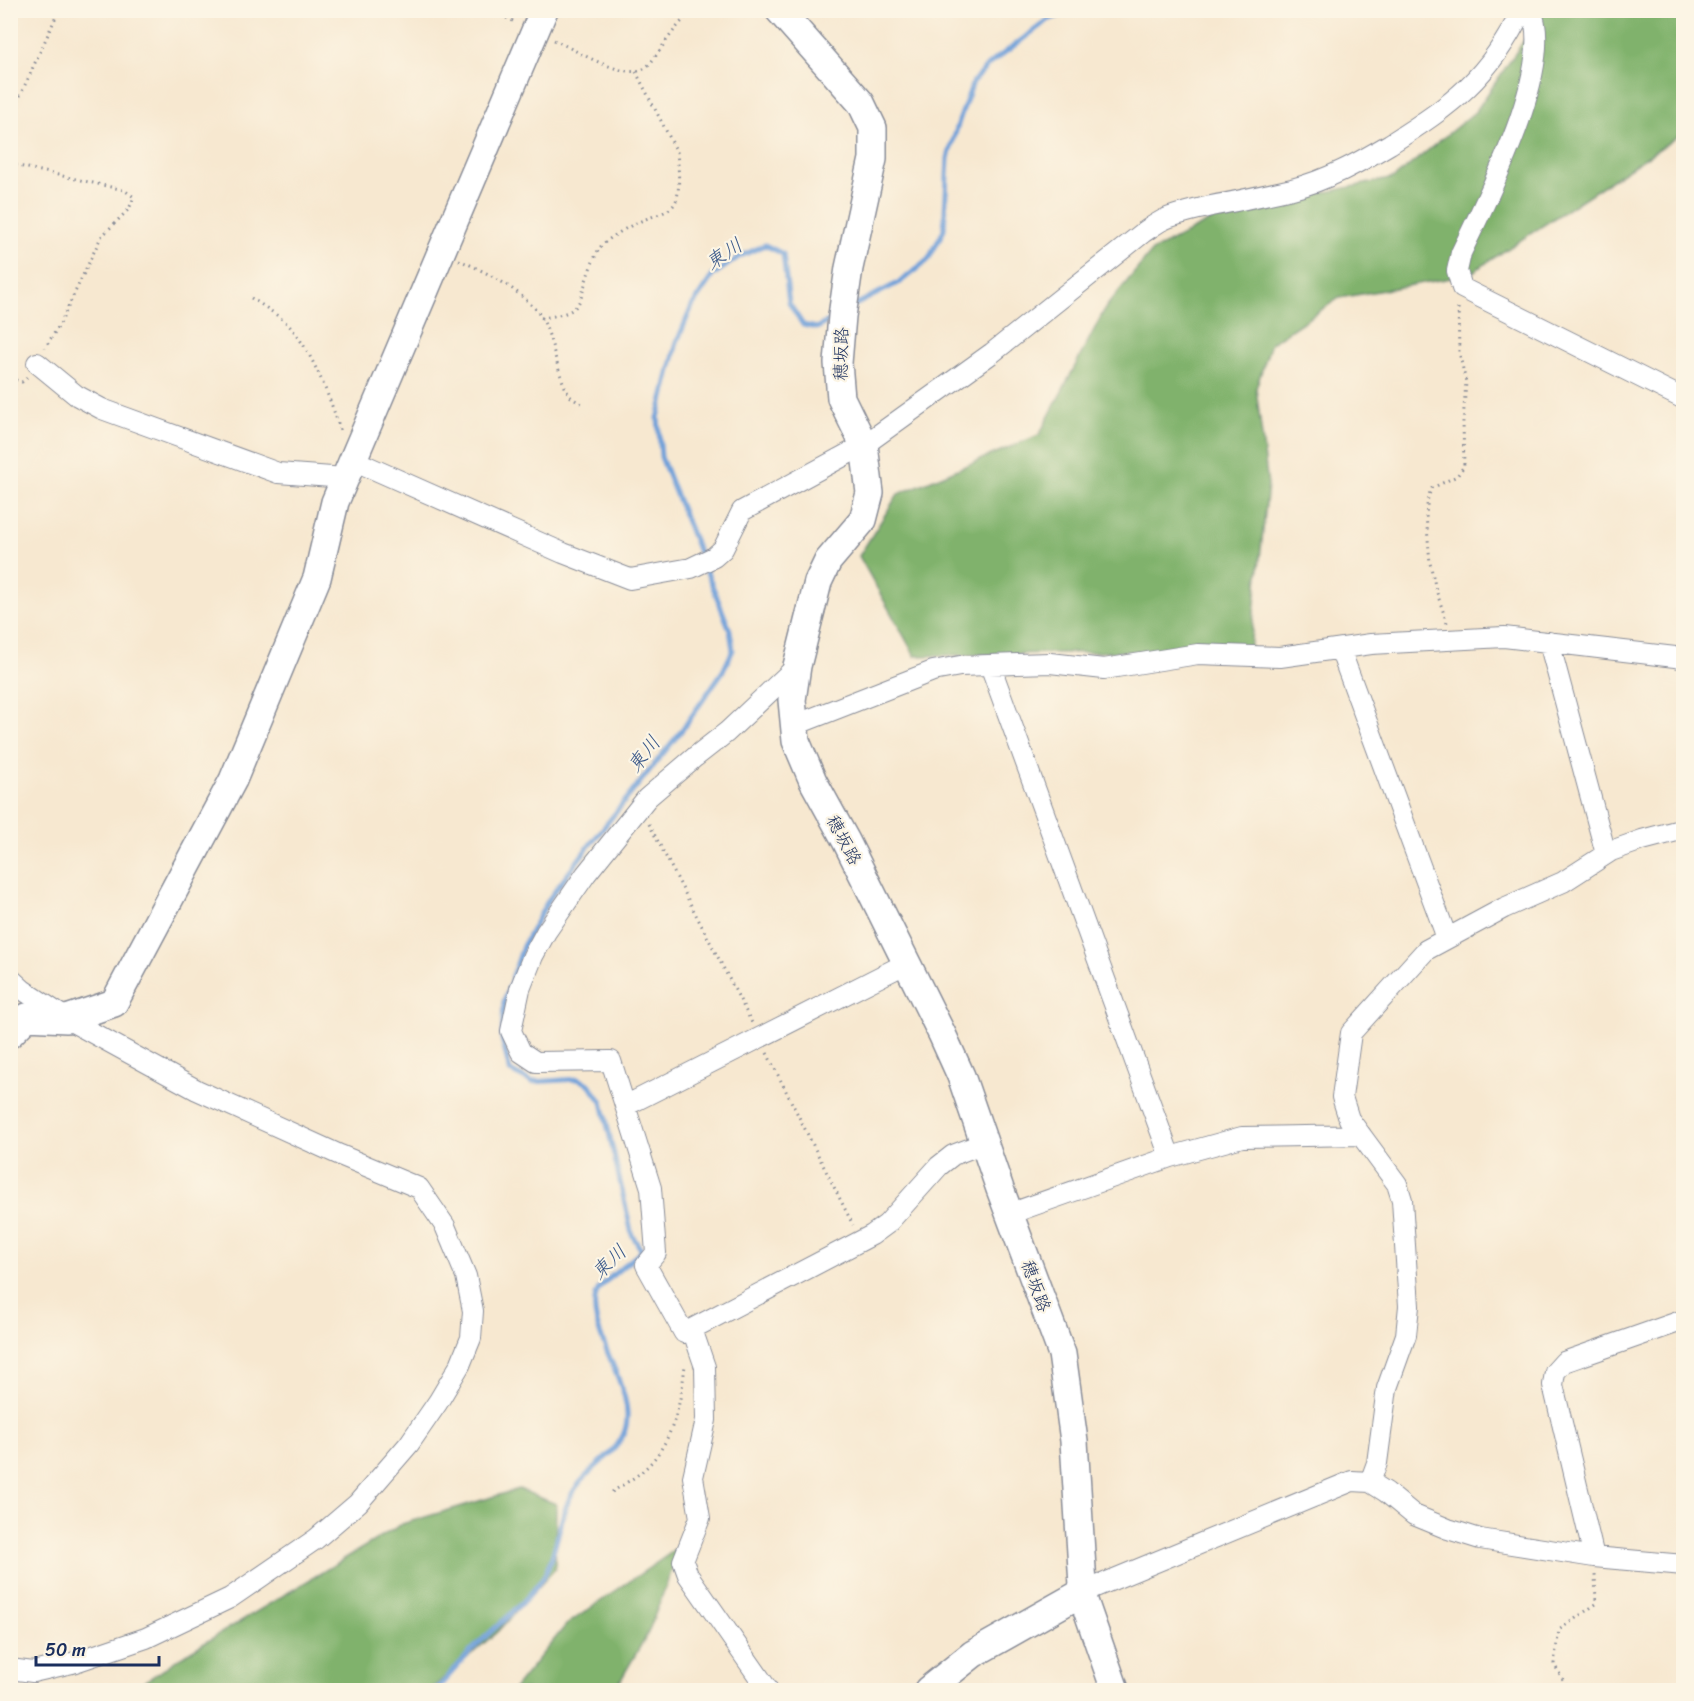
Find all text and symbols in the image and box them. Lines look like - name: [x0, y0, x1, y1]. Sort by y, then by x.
- water label: 東川: [698, 228, 750, 280]
- street label: 穂坂路: [825, 327, 857, 381]
- water label: 東川: [618, 727, 670, 781]
- street label: 穂坂路: [817, 809, 871, 871]
- water label: 東川: [582, 1236, 636, 1288]
- street label: 穂坂路: [1012, 1255, 1060, 1317]
- scale bar: [36, 1629, 159, 1667]
- text: 50 m: [45, 1634, 86, 1666]

